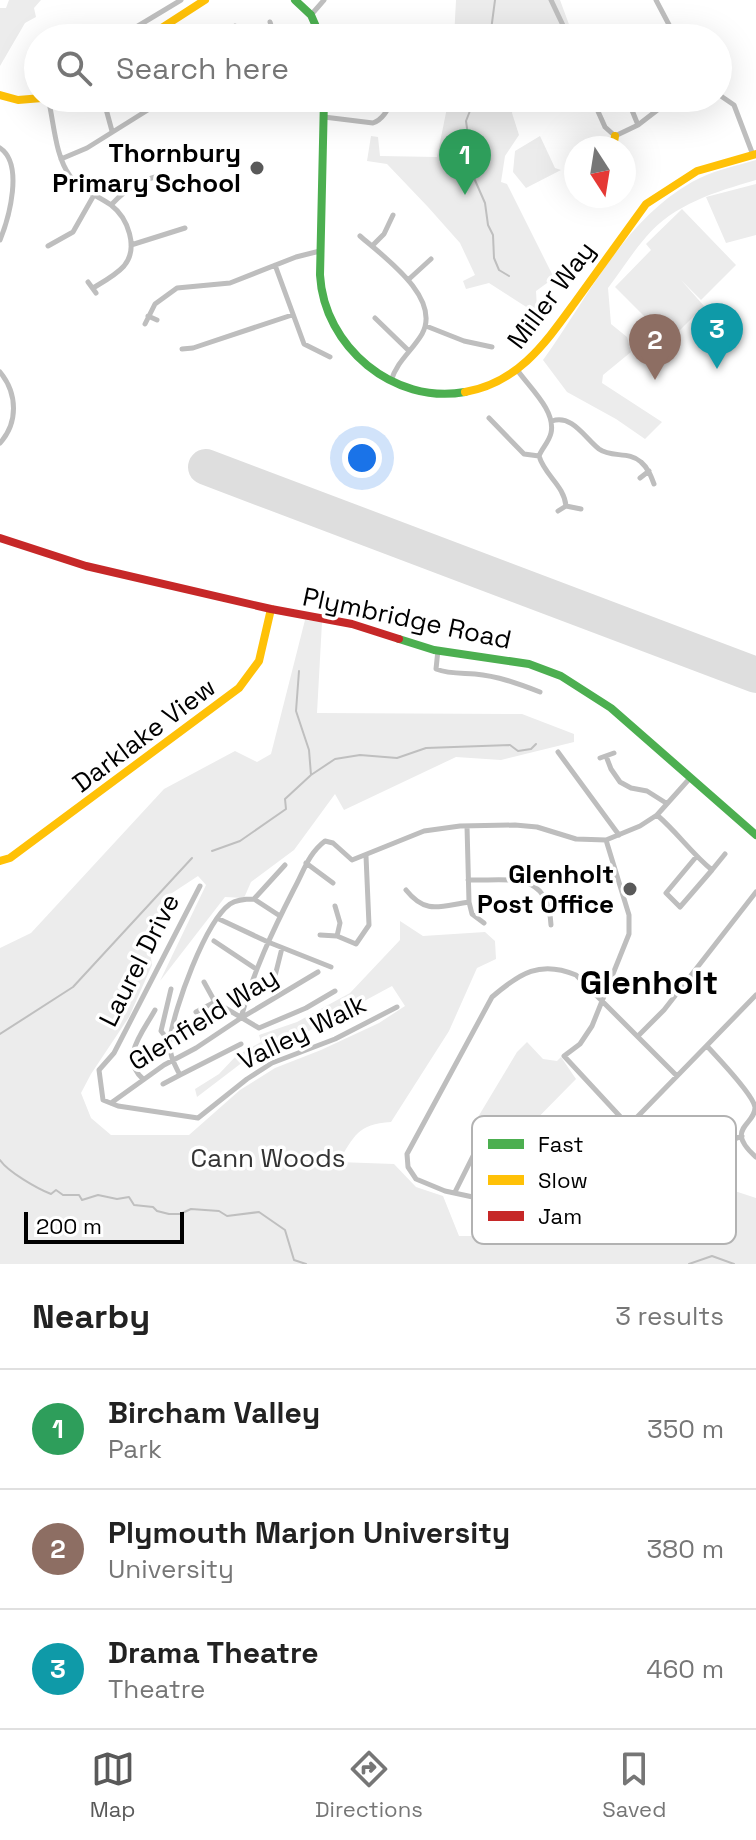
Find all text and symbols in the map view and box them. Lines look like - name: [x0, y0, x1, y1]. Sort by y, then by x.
- search box: [24, 24, 732, 112]
- icon: search: [52, 46, 96, 90]
- text: Search here: [116, 49, 289, 88]
- pin: 1: [439, 129, 491, 195]
- place label: Thornbury Primary School: [52, 136, 241, 200]
- north arrow: [564, 136, 636, 208]
- marker: Thornbury Primary School: [248, 159, 266, 177]
- street label: Miller Way: [499, 234, 603, 356]
- pin: 3: [691, 303, 743, 369]
- pin: 2: [629, 314, 681, 380]
- your location: [342, 438, 382, 478]
- street label: Plymbridge Road: [300, 579, 514, 657]
- street label: Darklake View: [66, 670, 222, 800]
- place label: Glenholt Post Office: [477, 857, 614, 921]
- marker: Glenholt Post Office: [621, 880, 639, 898]
- street label: Laurel Drive: [91, 888, 187, 1032]
- street label: Glenfield Way: [122, 960, 284, 1078]
- district label: Glenholt: [580, 961, 718, 1004]
- street label: Valley Walk: [232, 986, 372, 1078]
- legend: [472, 1116, 736, 1244]
- text: Fast: [538, 1130, 584, 1158]
- park label: Cann Woods: [191, 1141, 345, 1175]
- text: Slow: [538, 1166, 588, 1194]
- text: Jam: [538, 1202, 582, 1230]
- scale bar: [24, 1208, 184, 1244]
- text: 200 m: [36, 1212, 102, 1240]
- text: Nearby: [32, 1295, 150, 1338]
- text: 3 results: [615, 1299, 724, 1333]
- text: Bircham Valley: [108, 1393, 320, 1432]
- text: 1: [52, 1412, 64, 1446]
- text: 350 m: [647, 1412, 724, 1446]
- text: Park: [108, 1432, 162, 1466]
- text: Plymouth Marjon University: [108, 1513, 510, 1552]
- text: 2: [50, 1532, 66, 1566]
- text: 380 m: [646, 1532, 724, 1566]
- text: University: [108, 1552, 234, 1586]
- text: Drama Theatre: [108, 1633, 319, 1672]
- text: 3: [50, 1652, 66, 1686]
- text: 460 m: [646, 1652, 724, 1686]
- text: Theatre: [108, 1672, 205, 1706]
- tab: Map: [90, 1747, 136, 1823]
- tab: Directions: [315, 1747, 423, 1823]
- tab: Saved: [602, 1747, 666, 1823]

